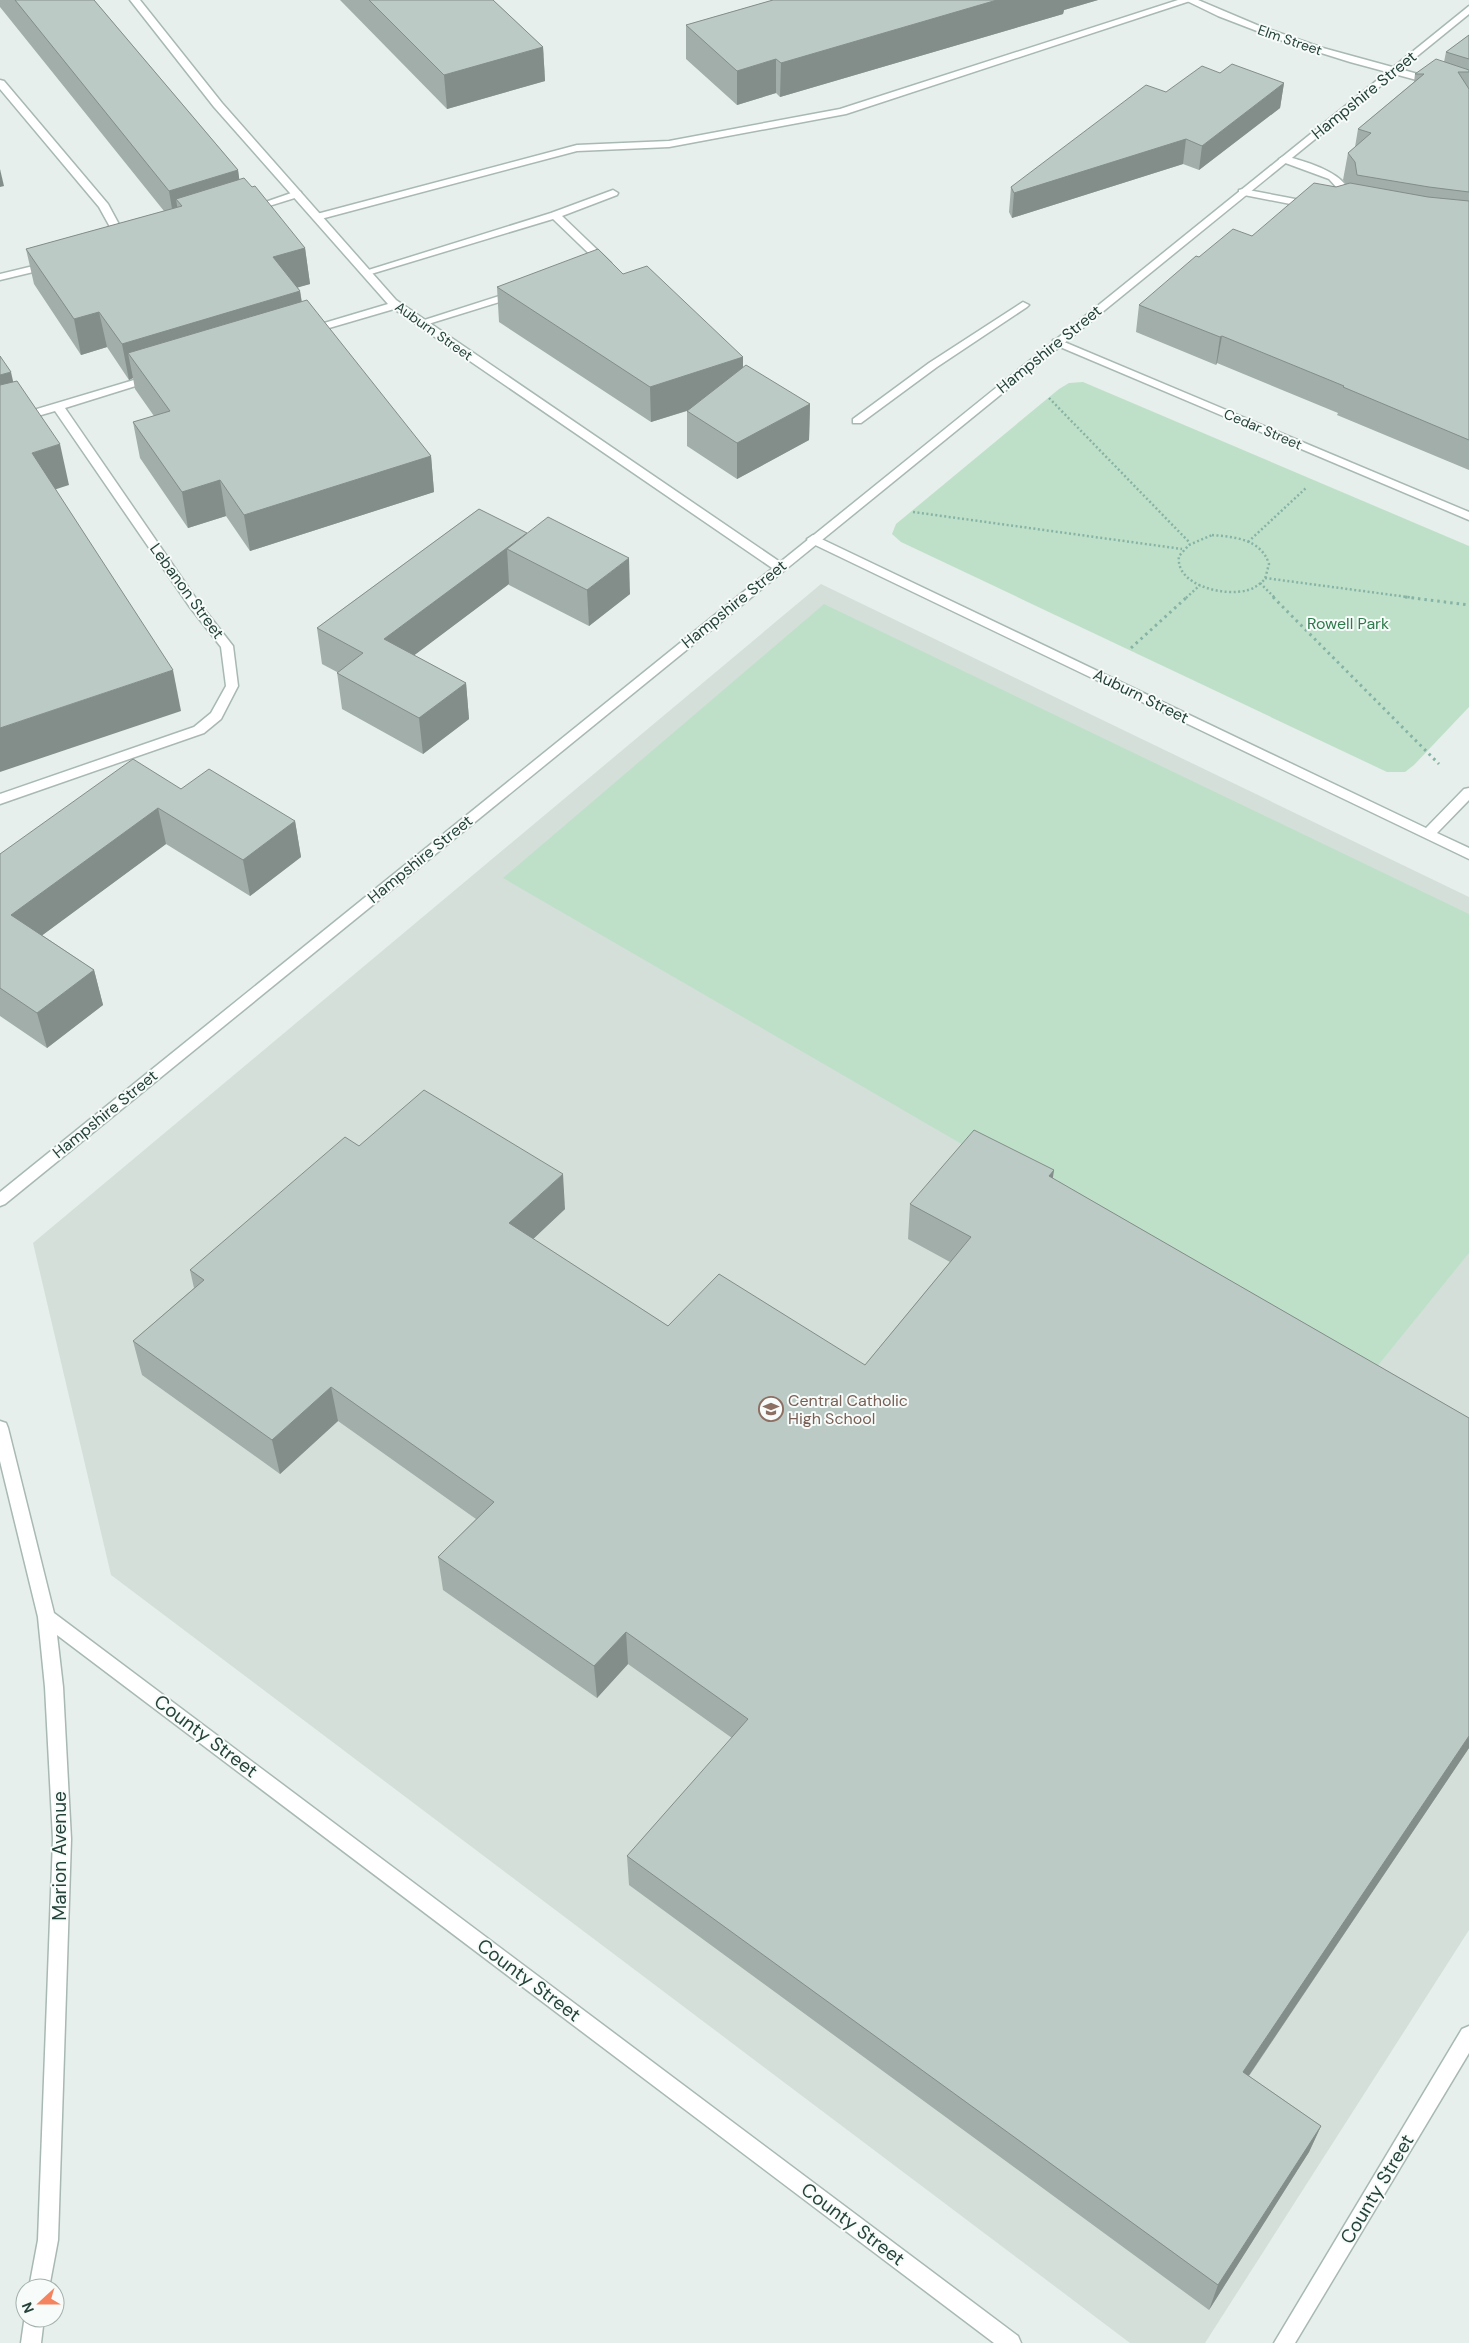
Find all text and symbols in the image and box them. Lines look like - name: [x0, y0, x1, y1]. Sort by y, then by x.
- street label: Elm Street: [1255, 21, 1325, 59]
- street label: Hampshire Street: [1307, 46, 1421, 144]
- street label: Auburn Street: [392, 298, 476, 364]
- street label: Hampshire Street: [992, 300, 1106, 398]
- street label: Cedar Street: [1221, 405, 1305, 453]
- street label: Lebanon Street: [145, 539, 229, 643]
- street label: Hampshire Street: [677, 555, 791, 653]
- park label: Rowell Park: [1307, 613, 1389, 634]
- street label: Auburn Street: [1090, 664, 1192, 728]
- street label: Hampshire Street: [363, 810, 477, 908]
- street label: Hampshire Street: [48, 1065, 162, 1163]
- place label: Central Catholic High School: [788, 1390, 908, 1429]
- school or university icon: Central Catholic High School: [758, 1396, 784, 1422]
- street label: County Street: [149, 1689, 263, 1783]
- street label: Marion Avenue: [47, 1791, 72, 1921]
- street label: County Street: [472, 1933, 586, 2027]
- street label: County Street: [1334, 2130, 1420, 2248]
- street label: County Street: [796, 2177, 910, 2271]
- north arrow: [15, 2278, 65, 2328]
- text: N: [18, 2300, 38, 2316]

